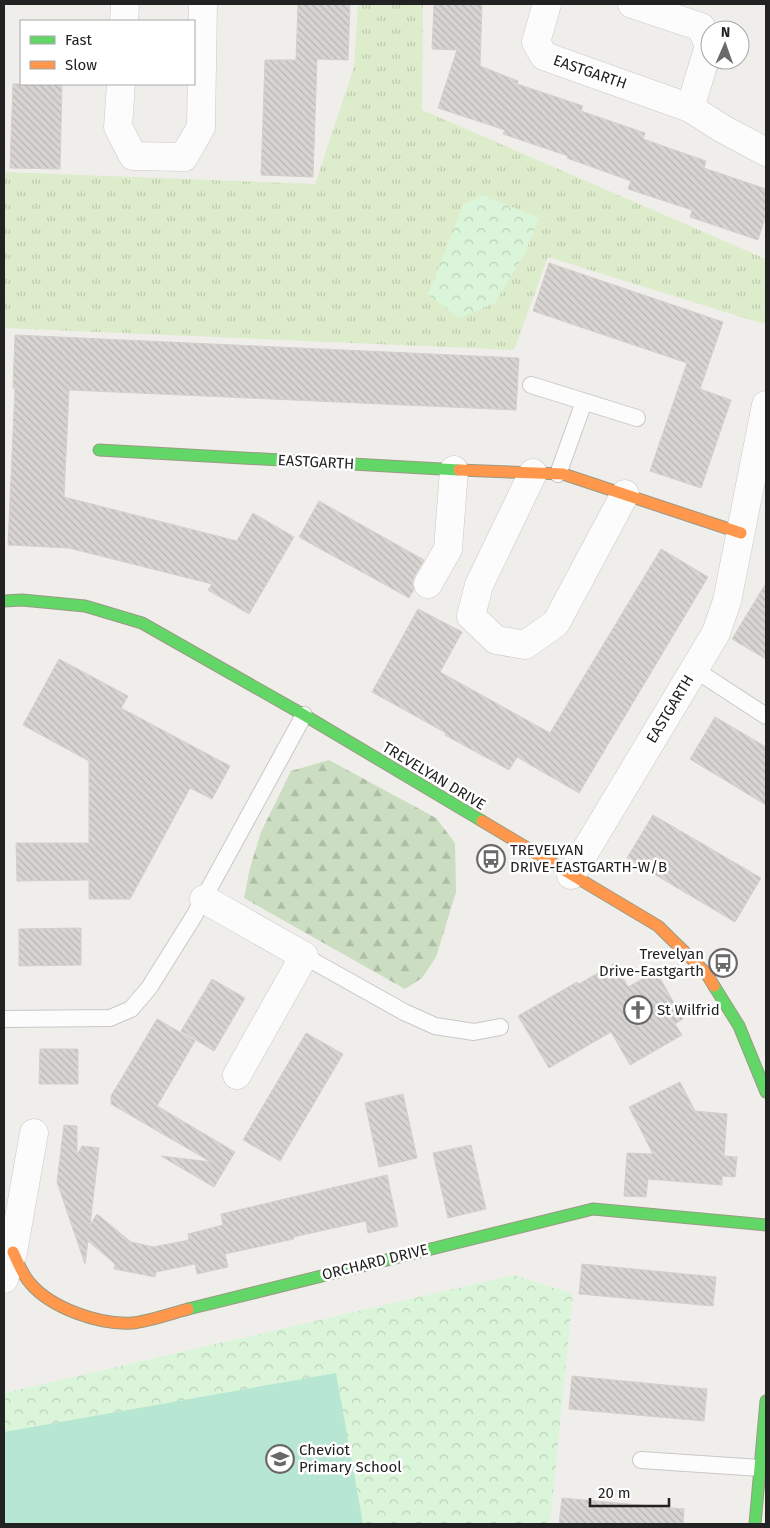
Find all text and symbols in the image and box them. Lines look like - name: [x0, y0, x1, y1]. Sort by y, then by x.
- legend: [20, 20, 195, 85]
- north arrow: [700, 20, 750, 70]
- text: N: [720, 24, 730, 41]
- text: Fast: [65, 31, 92, 49]
- street label: EASTGARTH: [551, 51, 629, 93]
- text: Slow: [65, 56, 97, 74]
- street label: EASTGARTH: [277, 451, 355, 473]
- street label: EASTGARTH: [643, 672, 697, 746]
- street label: TREVELYAN DRIVE: [379, 738, 489, 814]
- place label: TREVELYAN DRIVE-EASTGARTH-W/B: [510, 841, 667, 876]
- bus stop icon: TREVELYAN DRIVE-EASTGARTH-W/B: [476, 844, 506, 874]
- place label: Trevelyan Drive-Eastgarth: [599, 945, 704, 980]
- bus stop icon: Trevelyan Drive-Eastgarth: [708, 948, 738, 978]
- church icon: St Wilfrid: [623, 995, 653, 1025]
- place label: St Wilfrid: [657, 1001, 720, 1019]
- street label: ORCHARD DRIVE: [320, 1240, 430, 1284]
- place label: Cheviot Primary School: [299, 1441, 402, 1476]
- school or university icon: Cheviot Primary School: [265, 1444, 295, 1474]
- scale bar: [590, 1476, 669, 1508]
- text: 20 m: [598, 1484, 631, 1502]

